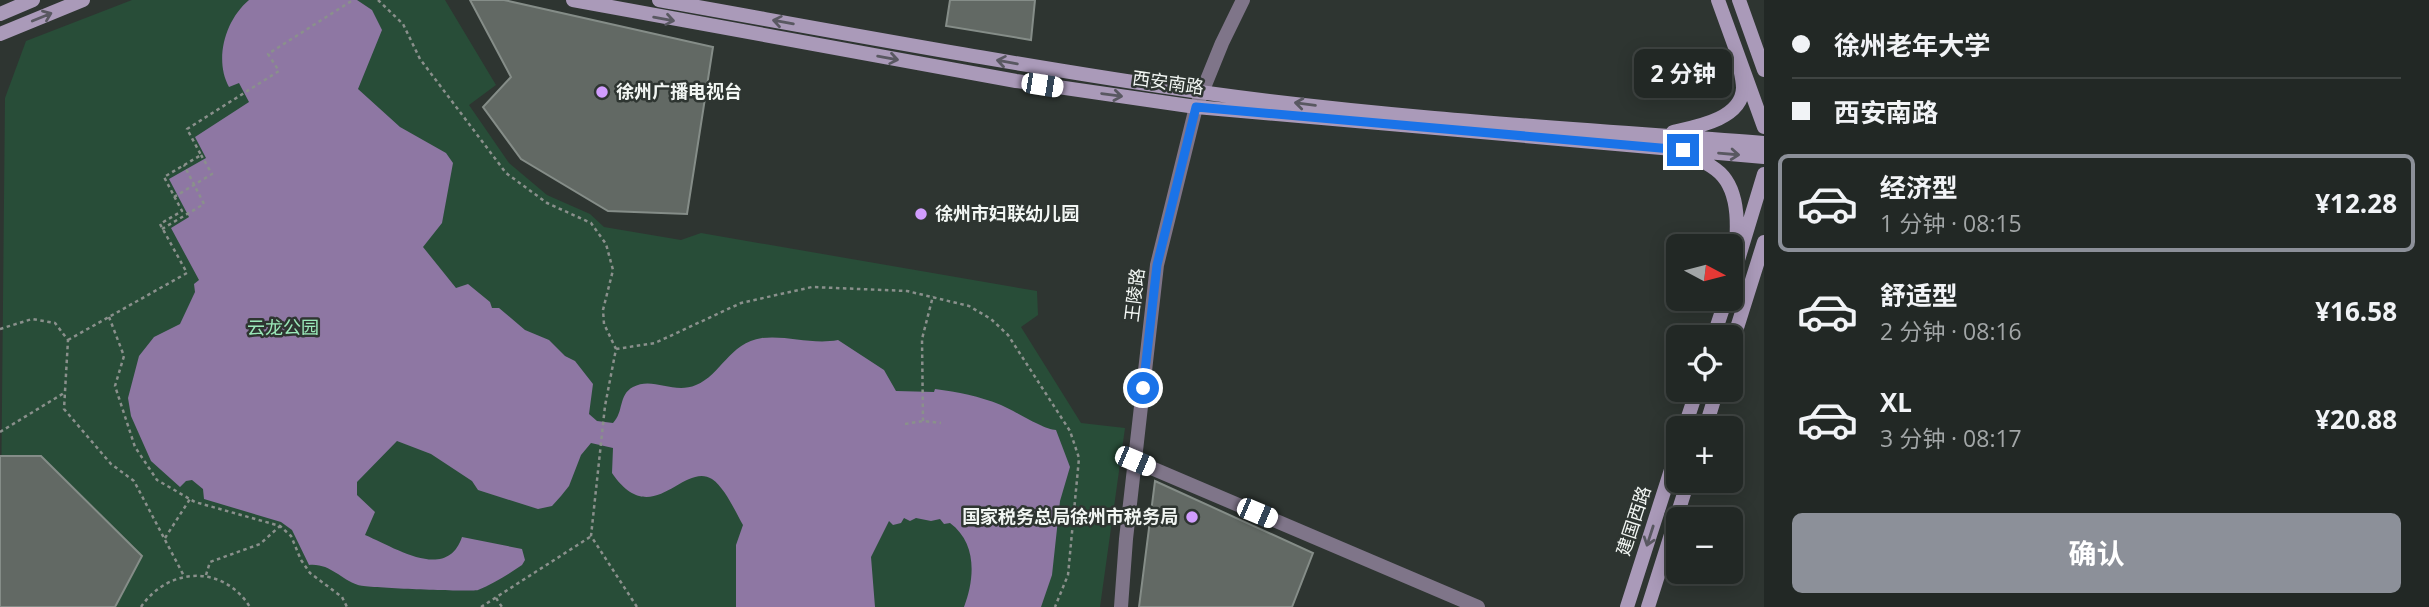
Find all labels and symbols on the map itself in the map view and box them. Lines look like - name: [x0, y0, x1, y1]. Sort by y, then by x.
- one-way arrow: [30, 10, 52, 23]
- one-way arrow: [652, 12, 675, 26]
- one-way arrow: [773, 15, 795, 28]
- callout: 2 分钟: [1634, 48, 1732, 97]
- one-way arrow: [876, 52, 899, 65]
- one-way arrow: [997, 55, 1019, 68]
- street label: 西安南路: [1131, 65, 1205, 99]
- car: [1020, 71, 1065, 99]
- place label: 徐州广播电视台: [616, 79, 742, 103]
- marker: 徐州广播电视台: [594, 84, 610, 100]
- one-way arrow: [1100, 89, 1123, 102]
- one-way arrow: [1295, 97, 1317, 110]
- route end: [1667, 134, 1699, 166]
- one-way arrow: [1717, 148, 1739, 161]
- place label: 徐州市妇联幼儿园: [935, 201, 1079, 225]
- marker: 徐州市妇联幼儿园: [913, 206, 929, 222]
- north arrow: [1666, 234, 1743, 312]
- street label: 王陵路: [1119, 267, 1149, 323]
- park label: 云龙公园: [247, 315, 319, 339]
- route start: [1127, 372, 1159, 404]
- car: [1112, 443, 1159, 479]
- street label: 建国西路: [1611, 483, 1656, 559]
- car: [1234, 495, 1281, 531]
- place label: 国家税务总局徐州市税务局: [962, 504, 1178, 528]
- marker: 国家税务总局徐州市税务局: [1184, 509, 1200, 525]
- one-way arrow: [1643, 525, 1656, 547]

